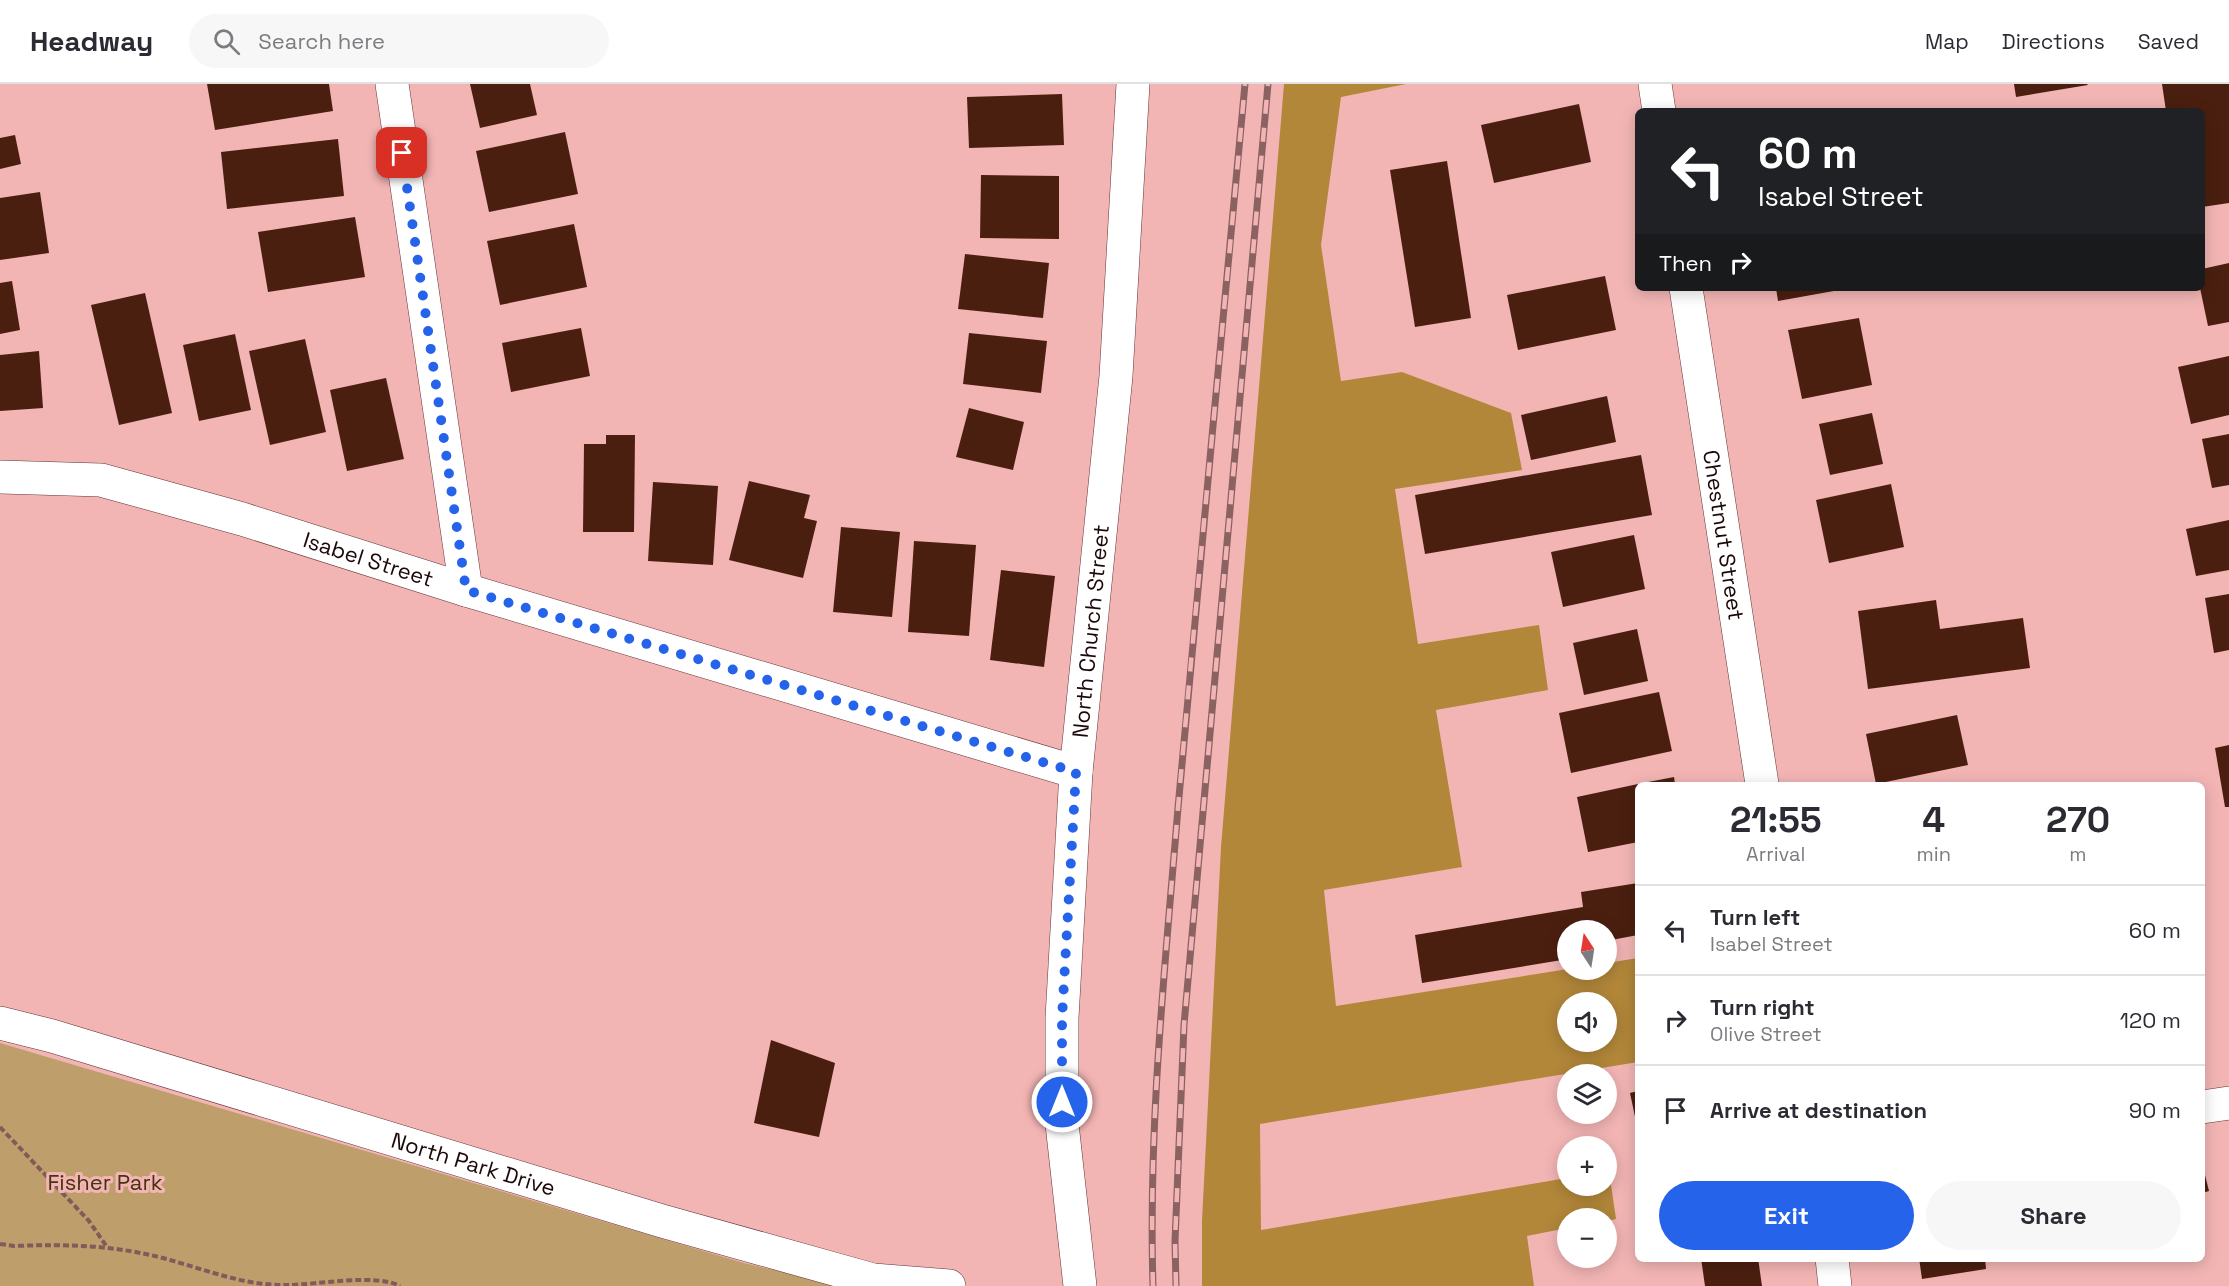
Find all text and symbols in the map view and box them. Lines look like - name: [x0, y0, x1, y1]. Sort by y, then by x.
- search box: [189, 14, 609, 68]
- text: Headway: [30, 23, 153, 59]
- icon: search: [210, 25, 243, 58]
- text: Search here: [258, 27, 385, 55]
- text: Map: [1925, 28, 1969, 55]
- text: Directions: [2002, 28, 2105, 55]
- text: Saved: [2138, 28, 2199, 55]
- pin: [376, 127, 427, 178]
- text: 60 m: [1758, 127, 1858, 180]
- icon: left: [1659, 132, 1737, 210]
- icon: arrive: [385, 136, 418, 169]
- text: Isabel Street: [1758, 179, 1924, 214]
- icon: right: [1724, 246, 1757, 279]
- text: Then: [1659, 249, 1712, 277]
- street label: Chestnut Street: [1697, 448, 1751, 622]
- street label: North Church Street: [1066, 523, 1115, 739]
- street label: Isabel Street: [300, 525, 437, 593]
- text: 21:55: [1730, 797, 1822, 843]
- text: 4: [1922, 797, 1945, 843]
- text: 270: [2046, 797, 2110, 843]
- text: Arrival: [1746, 841, 1805, 867]
- text: min: [1917, 841, 1951, 867]
- text: m: [2069, 841, 2087, 867]
- text: Turn left: [1710, 903, 1800, 931]
- icon: left: [1659, 914, 1692, 947]
- text: 60 m: [2129, 916, 2181, 944]
- north arrow: [1557, 920, 1617, 980]
- map controls: [1557, 920, 1617, 1268]
- text: Isabel Street: [1710, 931, 1833, 957]
- button: sound: [1557, 992, 1617, 1052]
- text: Turn right: [1710, 993, 1815, 1021]
- icon: right: [1659, 1004, 1692, 1037]
- text: 120 m: [2120, 1006, 2181, 1034]
- text: Olive Street: [1710, 1021, 1822, 1047]
- button: layers: [1557, 1064, 1617, 1124]
- position arrow: [1030, 1070, 1094, 1134]
- icon: arrive: [1659, 1094, 1692, 1127]
- text: Arrive at destination: [1710, 1096, 1927, 1124]
- text: 90 m: [2129, 1096, 2181, 1124]
- street label: North Park Drive: [388, 1126, 559, 1202]
- button: +: [1557, 1136, 1617, 1196]
- park label: Fisher Park: [47, 1168, 163, 1196]
- button: Exit: [1659, 1181, 1914, 1250]
- button: Share: [1926, 1181, 2181, 1250]
- button: −: [1557, 1208, 1617, 1268]

